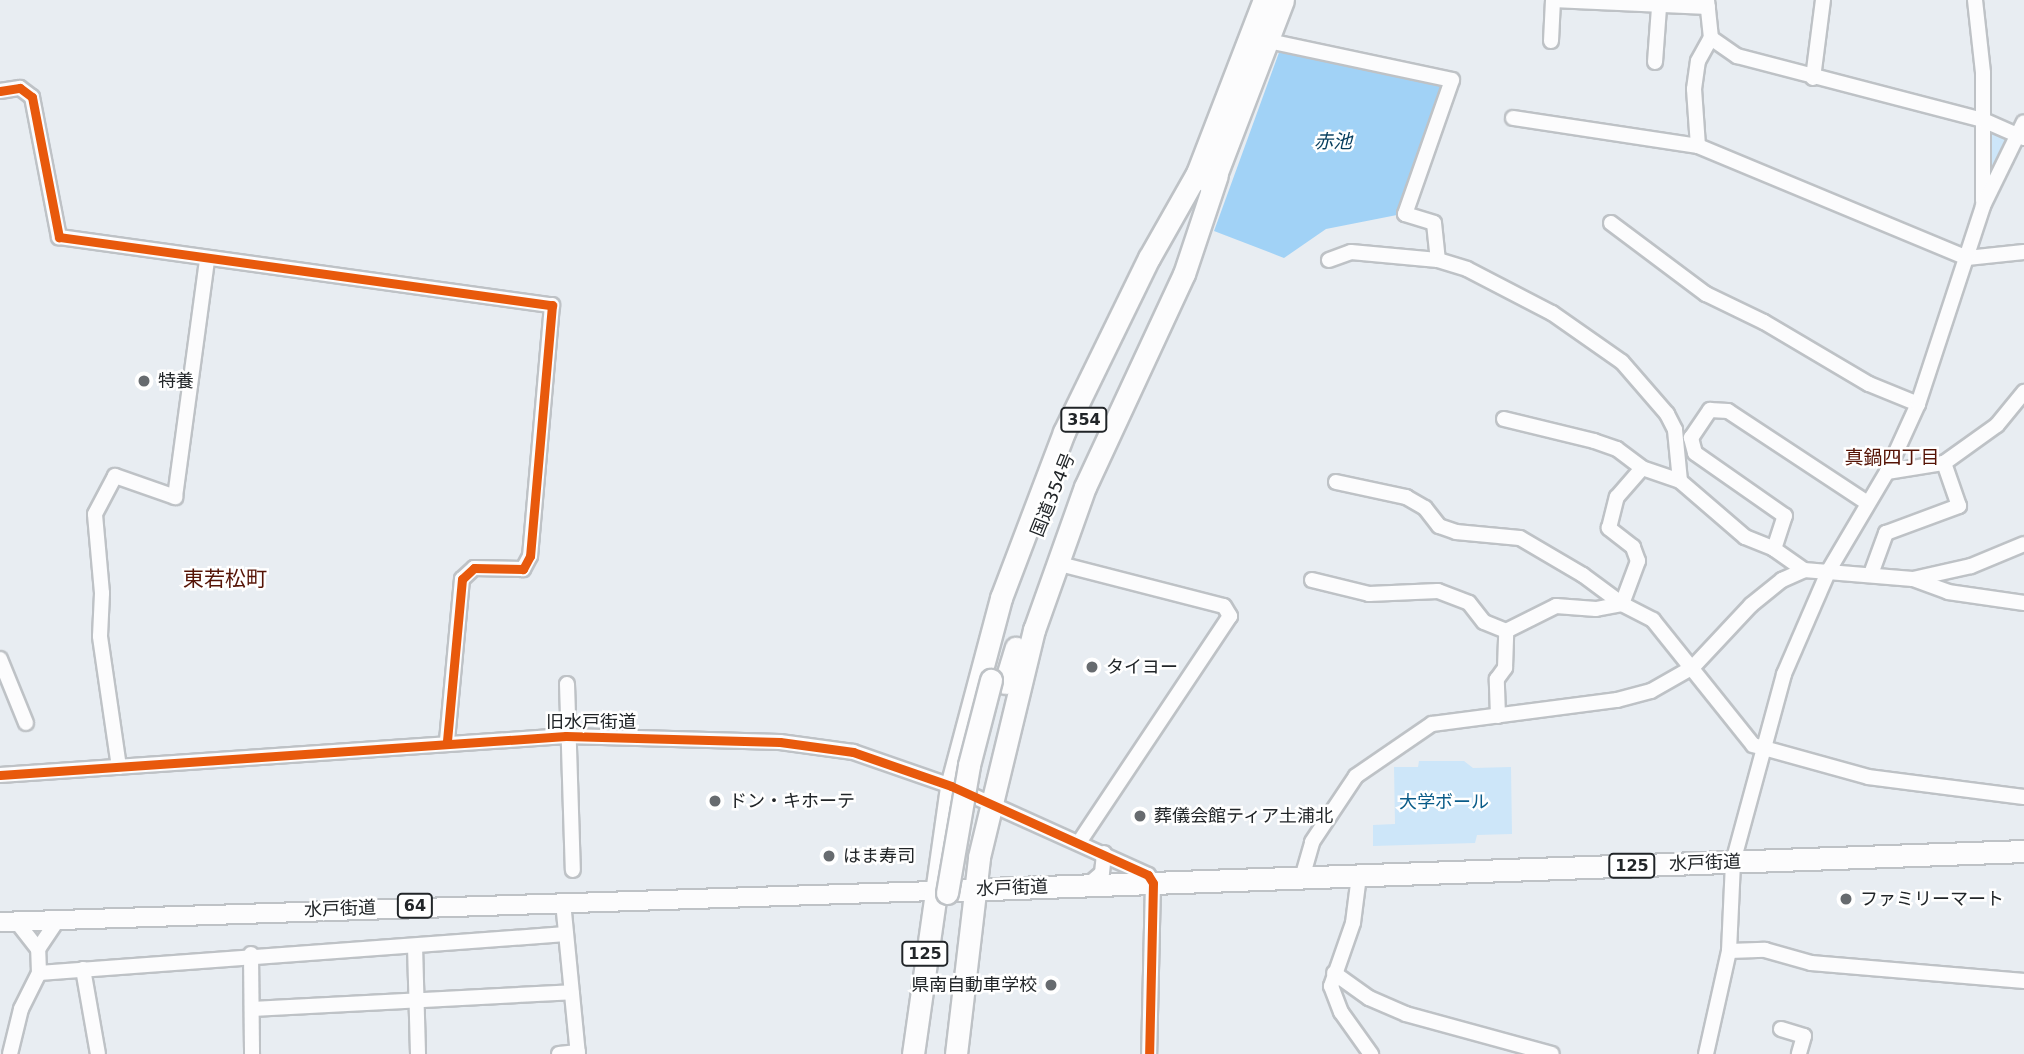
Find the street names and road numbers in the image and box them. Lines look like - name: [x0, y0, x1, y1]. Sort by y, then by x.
- road number: 354: [1060, 408, 1108, 432]
- street label: 国道354号: [1026, 450, 1080, 540]
- street label: 旧水戸街道: [546, 711, 636, 733]
- street label: 水戸街道: [1669, 851, 1741, 875]
- road number: 125: [1608, 853, 1656, 878]
- street label: 水戸街道: [976, 876, 1048, 900]
- road number: 64: [396, 893, 434, 918]
- street label: 水戸街道: [304, 897, 376, 921]
- road number: 125: [900, 942, 950, 966]

